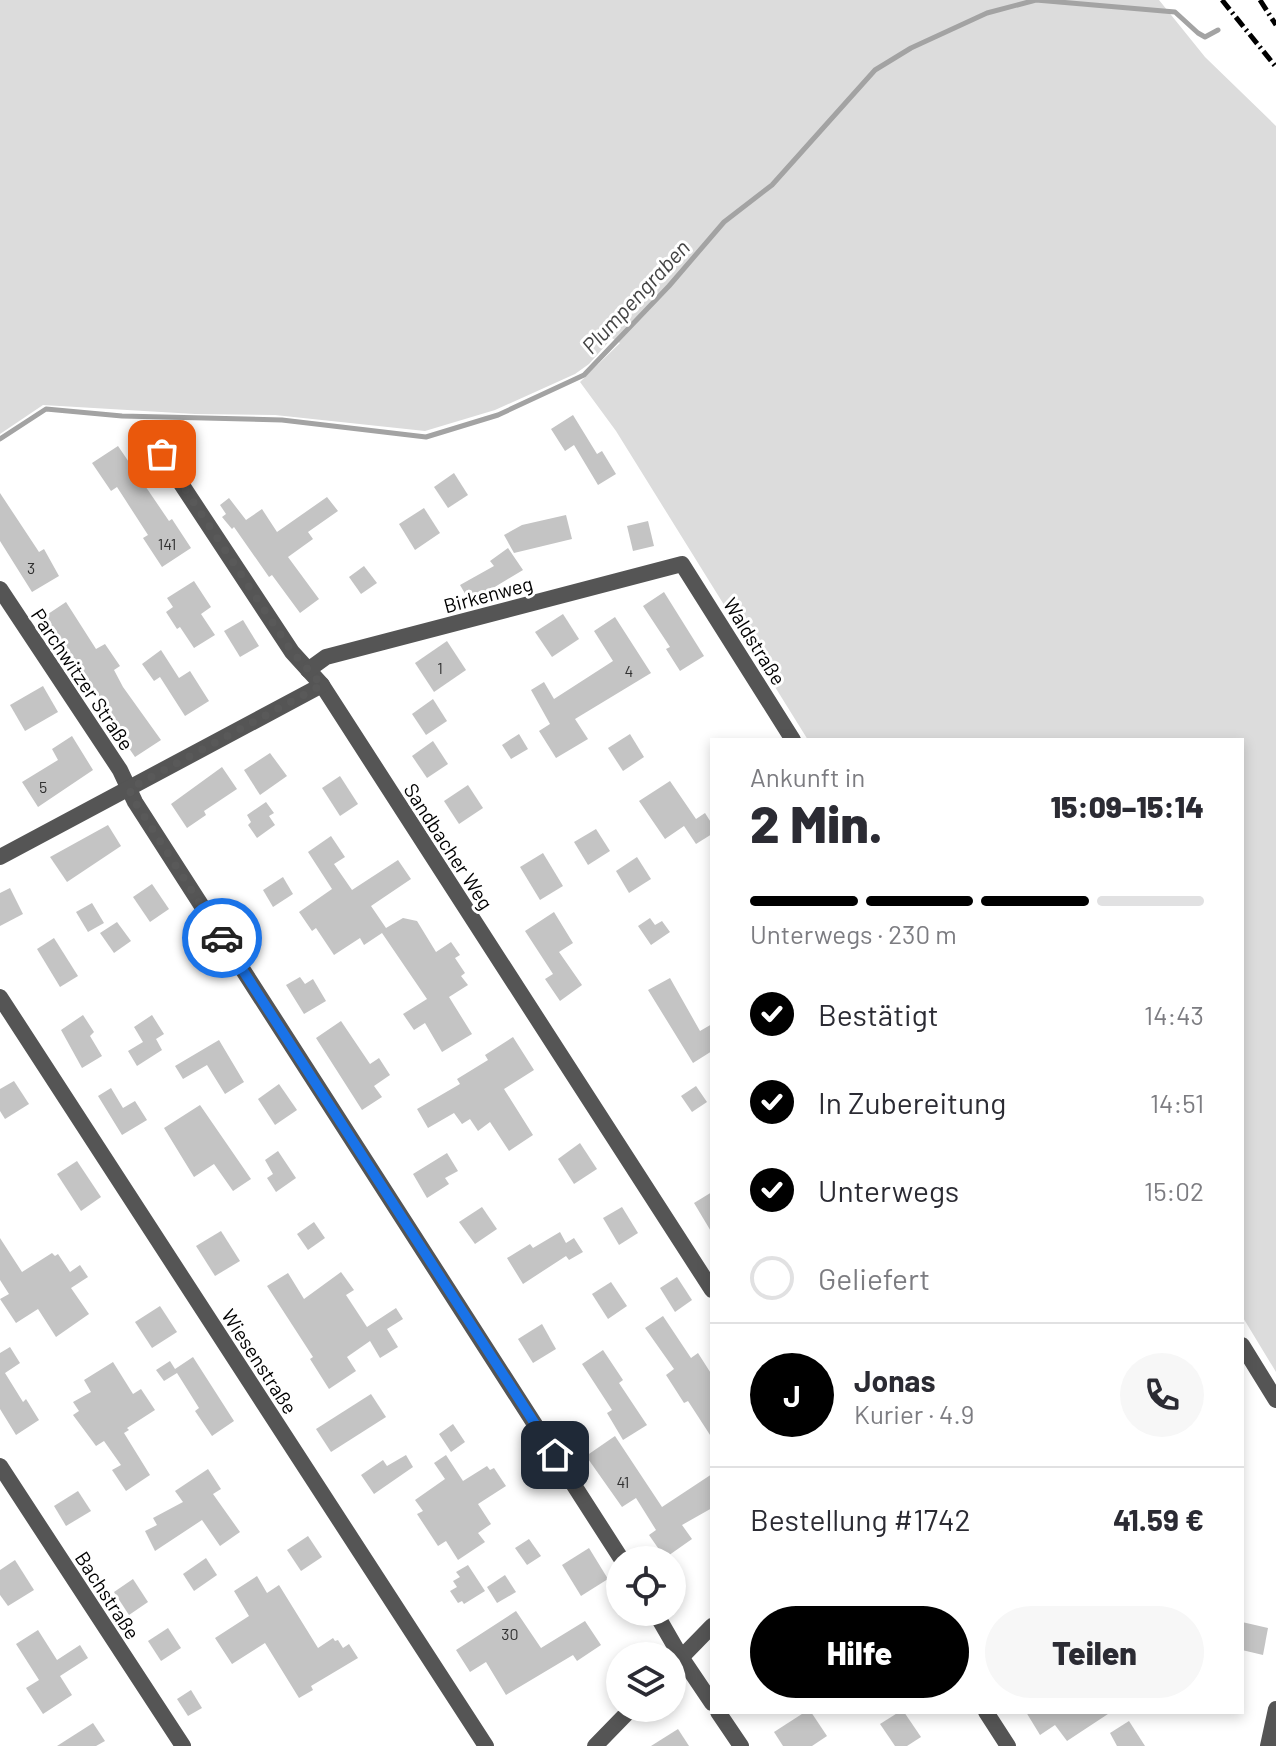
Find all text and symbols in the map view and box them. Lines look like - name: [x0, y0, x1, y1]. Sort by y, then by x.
- water label: Plumpengraben: [576, 234, 694, 358]
- pin: [128, 420, 196, 488]
- icon: bag: [140, 432, 184, 476]
- house number: 141: [158, 534, 176, 553]
- house number: 3: [27, 558, 35, 577]
- street label: Birkenweg: [441, 571, 535, 617]
- street label: Waldstraße: [719, 593, 791, 689]
- street label: Parchwitzer Straße: [27, 603, 139, 755]
- house number: 1: [437, 658, 443, 677]
- house number: 4: [625, 661, 633, 680]
- text: Ankunft in: [750, 761, 865, 792]
- house number: 5: [39, 777, 47, 796]
- street label: Sandbacher Weg: [399, 778, 499, 914]
- text: 15:09–15:14: [1050, 788, 1204, 824]
- text: 2 Min.: [750, 791, 883, 853]
- courier: [182, 898, 262, 978]
- icon: car: [200, 916, 244, 960]
- text: Unterwegs · 230 m: [750, 918, 957, 949]
- icon: check: [750, 992, 794, 1036]
- text: Bestätigt: [818, 996, 939, 1032]
- text: 14:43: [1144, 999, 1204, 1030]
- icon: check: [750, 1080, 794, 1124]
- text: In Zubereitung: [818, 1084, 1006, 1120]
- text: 14:51: [1150, 1087, 1204, 1118]
- icon: check: [750, 1168, 794, 1212]
- text: Unterwegs: [818, 1172, 959, 1208]
- text: 15:02: [1144, 1175, 1204, 1206]
- text: Geliefert: [818, 1260, 930, 1296]
- street label: Wiesenstraße: [217, 1304, 303, 1418]
- button: phone: [1120, 1353, 1204, 1437]
- text: Jonas: [854, 1362, 936, 1398]
- text: J: [783, 1377, 801, 1413]
- text: Kurier · 4.9: [854, 1398, 974, 1429]
- pin: [521, 1421, 589, 1489]
- icon: home: [533, 1433, 577, 1477]
- house number: 41: [617, 1472, 629, 1491]
- text: Bestellung #1742: [750, 1501, 971, 1537]
- text: 41.59 €: [1113, 1501, 1204, 1537]
- map controls: [606, 1546, 686, 1722]
- button: locate: [606, 1546, 686, 1626]
- street label: Bachstraße: [71, 1547, 145, 1643]
- button: Hilfe: [750, 1606, 969, 1698]
- button: Teilen: [985, 1606, 1204, 1698]
- house number: 30: [501, 1624, 519, 1643]
- button: layers: [606, 1642, 686, 1722]

